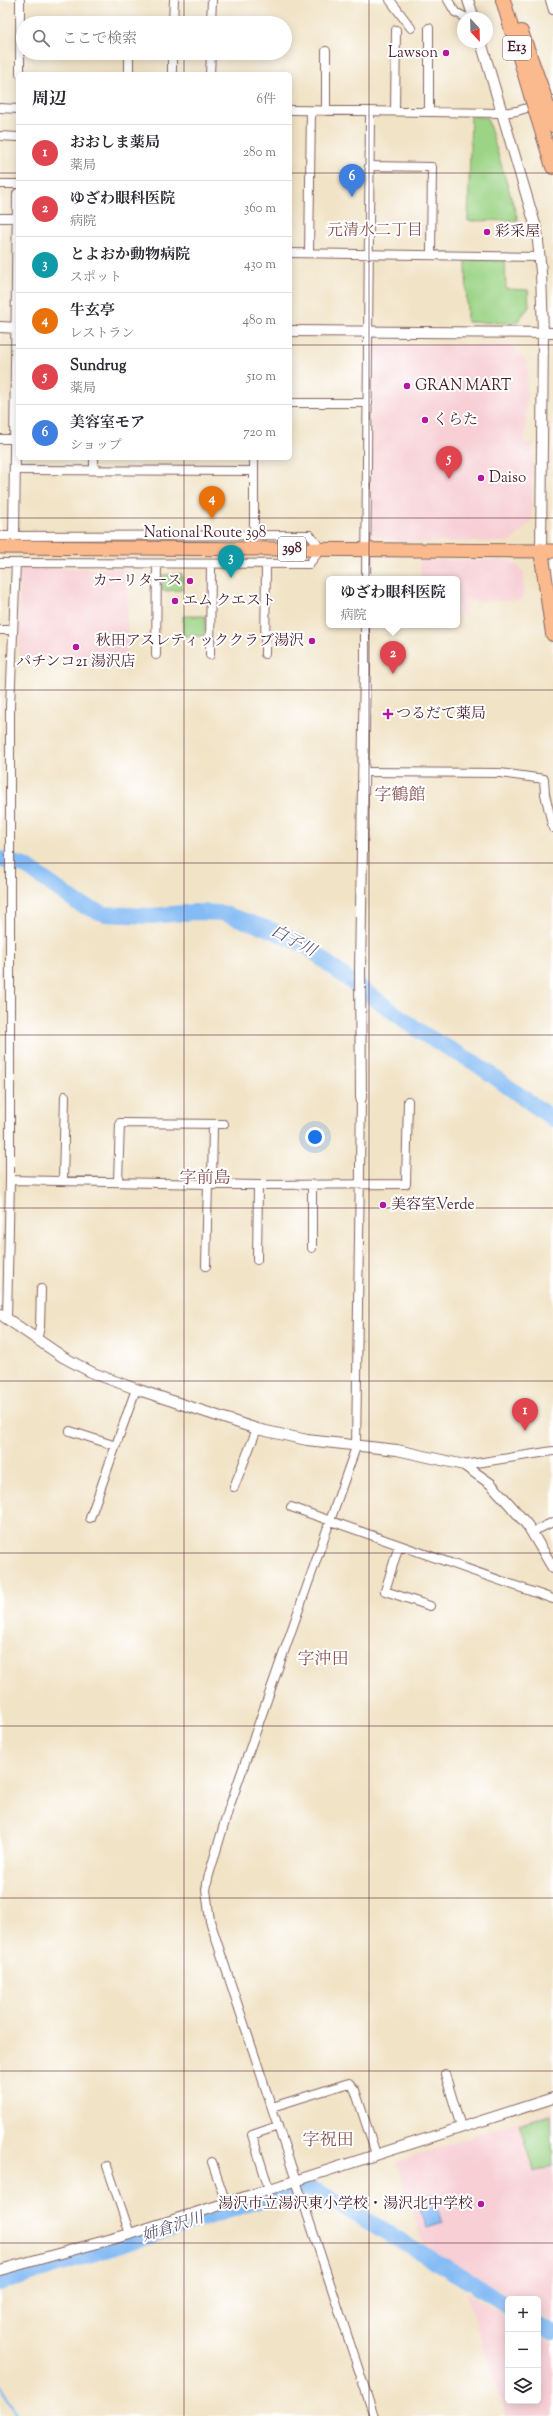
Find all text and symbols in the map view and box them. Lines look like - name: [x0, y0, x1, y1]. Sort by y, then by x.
- north arrow: [457, 12, 493, 48]
- search box: [16, 16, 292, 60]
- icon: search: [30, 27, 52, 49]
- text: ここで検索: [62, 29, 137, 50]
- road number: E13: [503, 36, 531, 60]
- place label: Lawson: [388, 43, 438, 64]
- marker: Lawson: [441, 48, 451, 58]
- text: 周辺: [32, 88, 66, 112]
- text: 6件: [257, 91, 276, 109]
- text: おおしま薬局: [70, 133, 160, 154]
- text: 1: [43, 144, 47, 162]
- text: 280 m: [243, 144, 276, 162]
- text: 薬局: [70, 157, 96, 175]
- pin: 6: [339, 164, 365, 197]
- text: ゆざわ眼科医院: [70, 189, 175, 210]
- text: 2: [42, 200, 48, 218]
- text: 360 m: [244, 200, 276, 218]
- text: 病院: [70, 213, 96, 231]
- district label: 元清水二丁目: [327, 220, 423, 243]
- place label: 彩采屋: [495, 222, 540, 243]
- marker: 彩采屋: [482, 227, 492, 237]
- text: とよおか動物病院: [70, 245, 190, 266]
- text: 3: [42, 256, 48, 274]
- text: 430 m: [244, 256, 276, 274]
- text: スポット: [70, 269, 122, 287]
- text: 牛玄亭: [70, 301, 115, 322]
- text: 4: [42, 312, 48, 330]
- text: 480 m: [243, 312, 276, 330]
- text: レストラン: [70, 325, 135, 343]
- text: Sundrug: [70, 356, 126, 377]
- text: 5: [43, 368, 47, 386]
- text: 510 m: [247, 368, 276, 386]
- place label: GRAN MART: [415, 376, 512, 397]
- text: 薬局: [70, 380, 96, 398]
- marker: GRAN MART: [402, 381, 412, 391]
- place label: くらた: [433, 410, 478, 431]
- text: 美容室モア: [70, 413, 145, 434]
- marker: くらた: [420, 415, 430, 425]
- text: 6: [42, 424, 48, 442]
- text: 720 m: [243, 424, 276, 442]
- text: ショップ: [70, 437, 122, 455]
- pin: 5: [436, 446, 462, 479]
- place label: Daiso: [489, 468, 526, 489]
- marker: Daiso: [476, 473, 486, 483]
- pin: 4: [199, 486, 225, 519]
- street label: National Route 398: [144, 523, 266, 544]
- road number: 398: [278, 537, 306, 561]
- pin: 3: [218, 545, 244, 578]
- place label: カーリタース: [93, 571, 182, 592]
- marker: カーリタース: [185, 576, 195, 586]
- popup: [326, 576, 460, 628]
- text: ゆざわ眼科医院: [340, 583, 446, 604]
- place label: エム クエスト: [183, 591, 276, 612]
- marker: エム クエスト: [170, 596, 180, 606]
- text: 病院: [340, 607, 367, 625]
- place label: 秋田アスレティッククラブ湯沢: [96, 631, 304, 652]
- marker: 秋田アスレティッククラブ湯沢: [307, 636, 317, 646]
- pin: 2: [380, 641, 406, 674]
- marker: パチンコ21 湯沢店: [71, 642, 81, 652]
- place label: パチンコ21 湯沢店: [16, 652, 136, 673]
- place label: つるだて薬局: [396, 704, 486, 725]
- marker: つるだて薬局: [383, 709, 393, 719]
- district label: 字鶴館: [375, 784, 426, 808]
- water label: 白子川: [266, 921, 321, 964]
- your location: [305, 1127, 325, 1147]
- district label: 字前島: [180, 1167, 231, 1191]
- place label: 美容室Verde: [391, 1195, 475, 1216]
- marker: 美容室Verde: [378, 1200, 388, 1210]
- pin: 1: [512, 1398, 538, 1431]
- district label: 字沖田: [298, 1648, 349, 1672]
- district label: 字祝田: [303, 2129, 354, 2153]
- place label: 湯沢市立湯沢東小学校・湯沢北中学校: [218, 2194, 473, 2215]
- marker: 湯沢市立湯沢東小学校・湯沢北中学校: [476, 2199, 486, 2209]
- water label: 姉倉沢川: [139, 2207, 209, 2249]
- map controls: [505, 2296, 541, 2404]
- button: +: [505, 2296, 541, 2332]
- button: −: [505, 2332, 541, 2368]
- button: layers: [505, 2368, 541, 2404]

